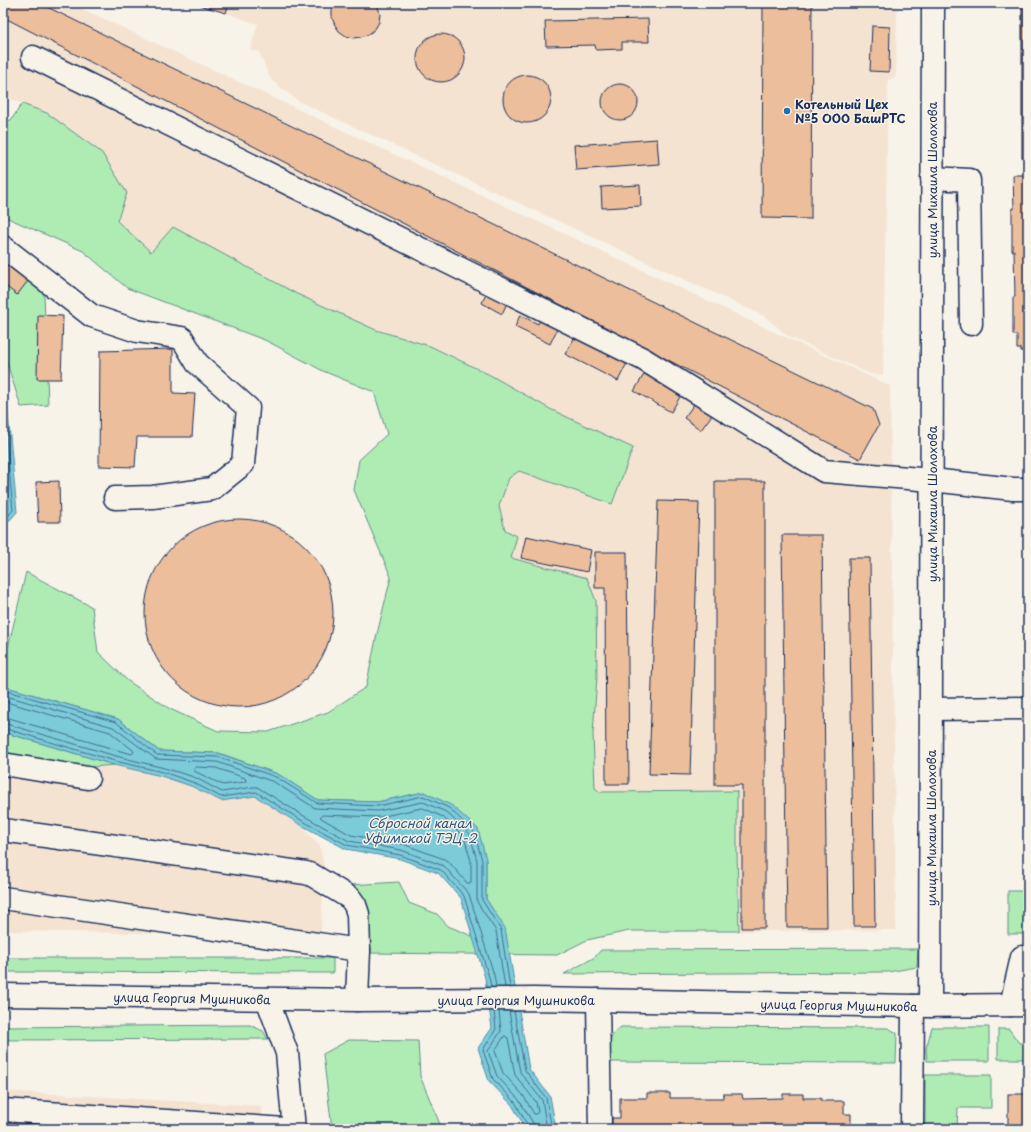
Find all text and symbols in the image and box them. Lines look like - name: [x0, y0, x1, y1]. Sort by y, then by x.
- place label: Котельный Цех №5 ООО БашРТС: [795, 95, 906, 127]
- street label: улица Михаила Шолохова: [923, 101, 941, 258]
- marker: Котельный Цех №5 ООО БашРТС: [782, 106, 792, 116]
- street label: улица Михаила Шолохова: [923, 425, 941, 582]
- street label: улица Михаила Шолохова: [922, 749, 940, 906]
- water label: Сбросной канал Уфимской ТЭЦ-2: [363, 813, 478, 847]
- street label: улица Георгия Мушникова: [113, 988, 271, 1008]
- street label: улица Георгия Мушникова: [437, 991, 595, 1009]
- street label: улица Георгия Мушникова: [760, 995, 918, 1015]

